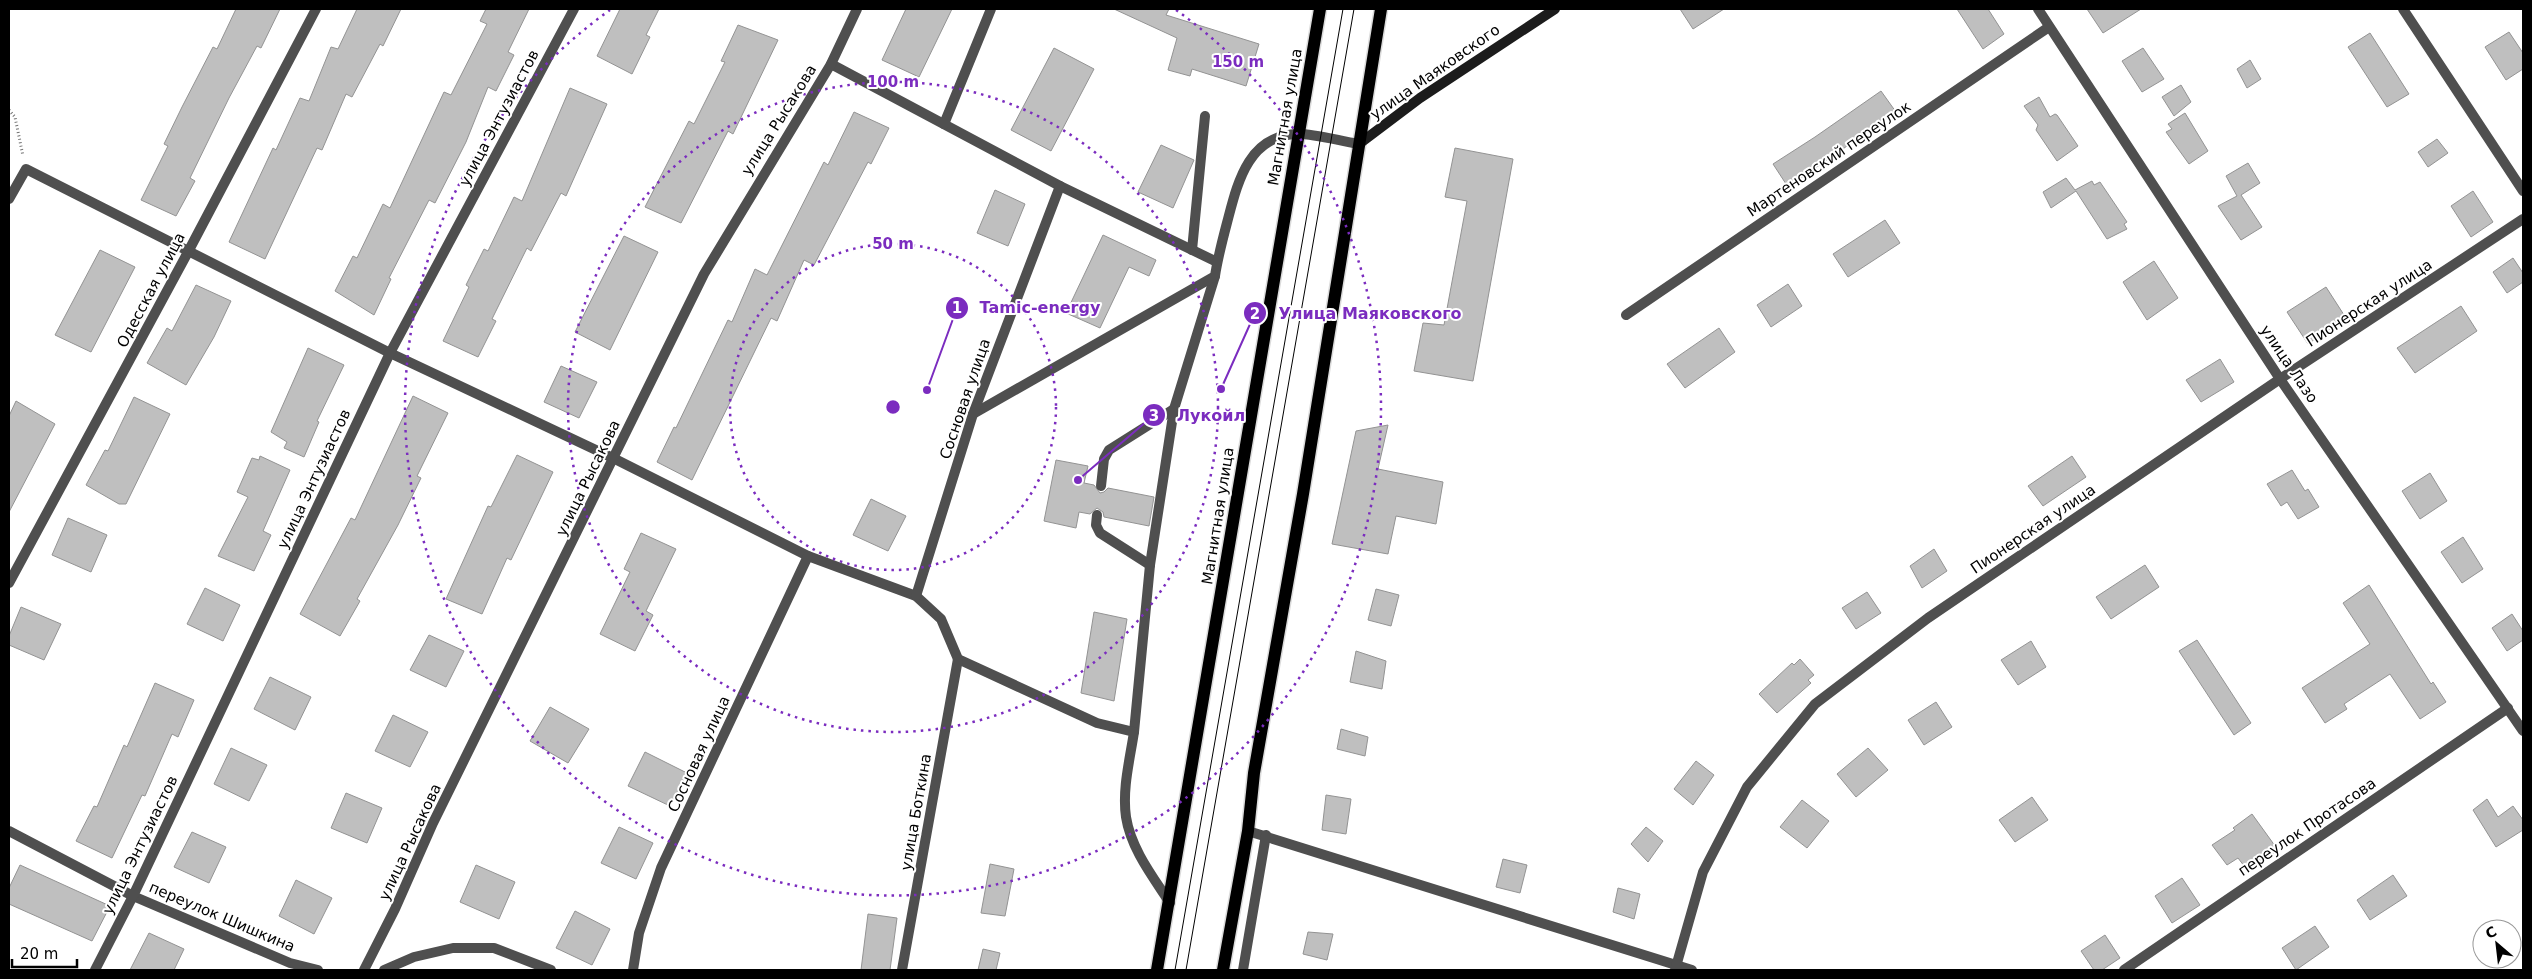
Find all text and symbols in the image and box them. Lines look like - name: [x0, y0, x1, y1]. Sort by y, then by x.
- street label: улица Маяковского: [1367, 20, 1503, 124]
- street label: улица Энтузиастов: [455, 47, 543, 189]
- street label: Магнитная улица: [1264, 47, 1306, 187]
- text: 150 m: [1212, 53, 1264, 71]
- street label: улица Рысакова: [738, 61, 820, 179]
- text: 100 m: [867, 73, 919, 91]
- street label: Мартеновский переулок: [1744, 97, 1914, 221]
- street label: Одесская улица: [113, 229, 189, 351]
- text: 50 m: [872, 235, 914, 253]
- street label: Пионерская улица: [2303, 256, 2435, 350]
- callout: Tamic-energy: [945, 292, 1111, 323]
- text: Tamic-energy: [980, 298, 1101, 317]
- callout: Улица Маяковского: [1243, 298, 1471, 329]
- text: 1: [952, 299, 962, 317]
- text: Улица Маяковского: [1278, 304, 1462, 323]
- text: 2: [1250, 305, 1260, 323]
- street label: улица Лазо: [2256, 322, 2322, 406]
- street label: Сосновая улица: [936, 336, 994, 462]
- centre of rings: [884, 398, 902, 416]
- callout: Лукойл: [1142, 400, 1255, 431]
- street label: улица Энтузиастов: [274, 406, 354, 552]
- text: Лукойл: [1177, 406, 1245, 425]
- text: 3: [1149, 407, 1159, 425]
- street label: улица Рысакова: [552, 417, 624, 539]
- street label: Магнитная улица: [1198, 446, 1238, 586]
- street label: Пионерская улица: [1967, 481, 2099, 577]
- street label: Сосновая улица: [664, 693, 734, 815]
- street label: улица Боткина: [897, 752, 935, 872]
- street label: улица Энтузиастов: [99, 773, 181, 917]
- street label: переулок Протасова: [2235, 774, 2379, 880]
- street label: улица Рысакова: [375, 781, 445, 903]
- street label: переулок Шишкина: [146, 878, 298, 956]
- north arrow: [2472, 919, 2522, 969]
- text: С: [2483, 923, 2499, 942]
- scale bar: [12, 936, 78, 968]
- text: 20 m: [20, 945, 58, 963]

